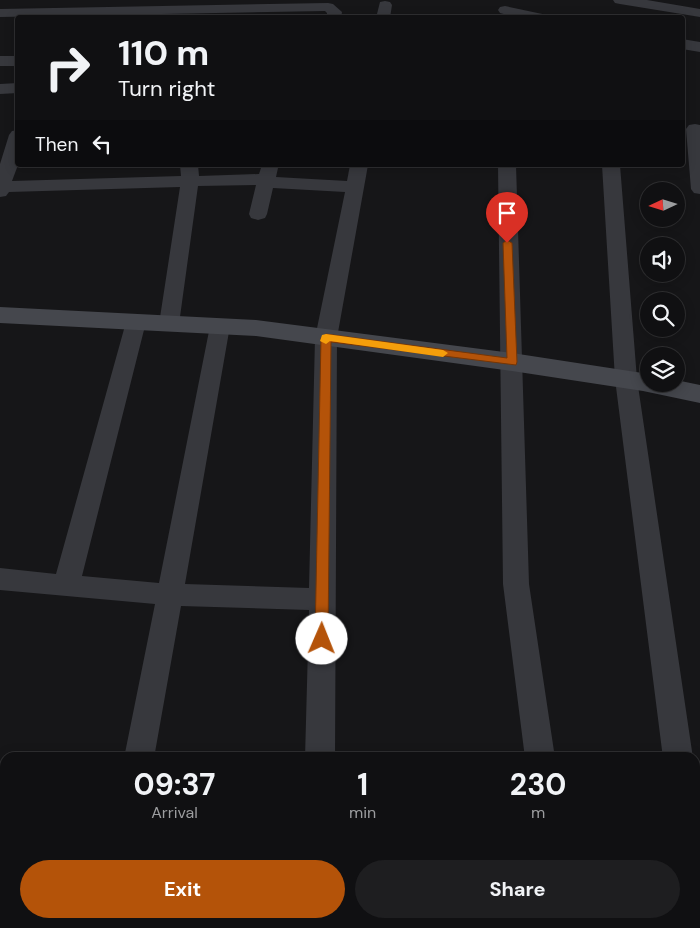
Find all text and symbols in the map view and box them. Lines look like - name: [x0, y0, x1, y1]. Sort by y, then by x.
- text: 110 m: [118, 30, 209, 76]
- icon: right: [35, 35, 100, 100]
- text: Turn right: [118, 74, 215, 103]
- icon: left: [88, 130, 116, 158]
- text: Then: [35, 132, 78, 157]
- north arrow: [640, 182, 685, 228]
- map controls: [640, 182, 685, 392]
- pin: [486, 192, 528, 243]
- icon: arrive: [493, 199, 521, 227]
- button: sound: [640, 237, 685, 282]
- button: search: [640, 292, 685, 337]
- button: layers: [640, 347, 685, 392]
- position arrow: [295, 612, 347, 664]
- text: 09:37: [134, 765, 215, 804]
- text: 1: [357, 765, 368, 804]
- text: 230: [510, 765, 566, 804]
- text: Arrival: [151, 802, 198, 823]
- text: min: [349, 802, 376, 823]
- text: m: [531, 802, 545, 823]
- button: Exit: [20, 860, 345, 918]
- button: Share: [355, 860, 680, 918]

